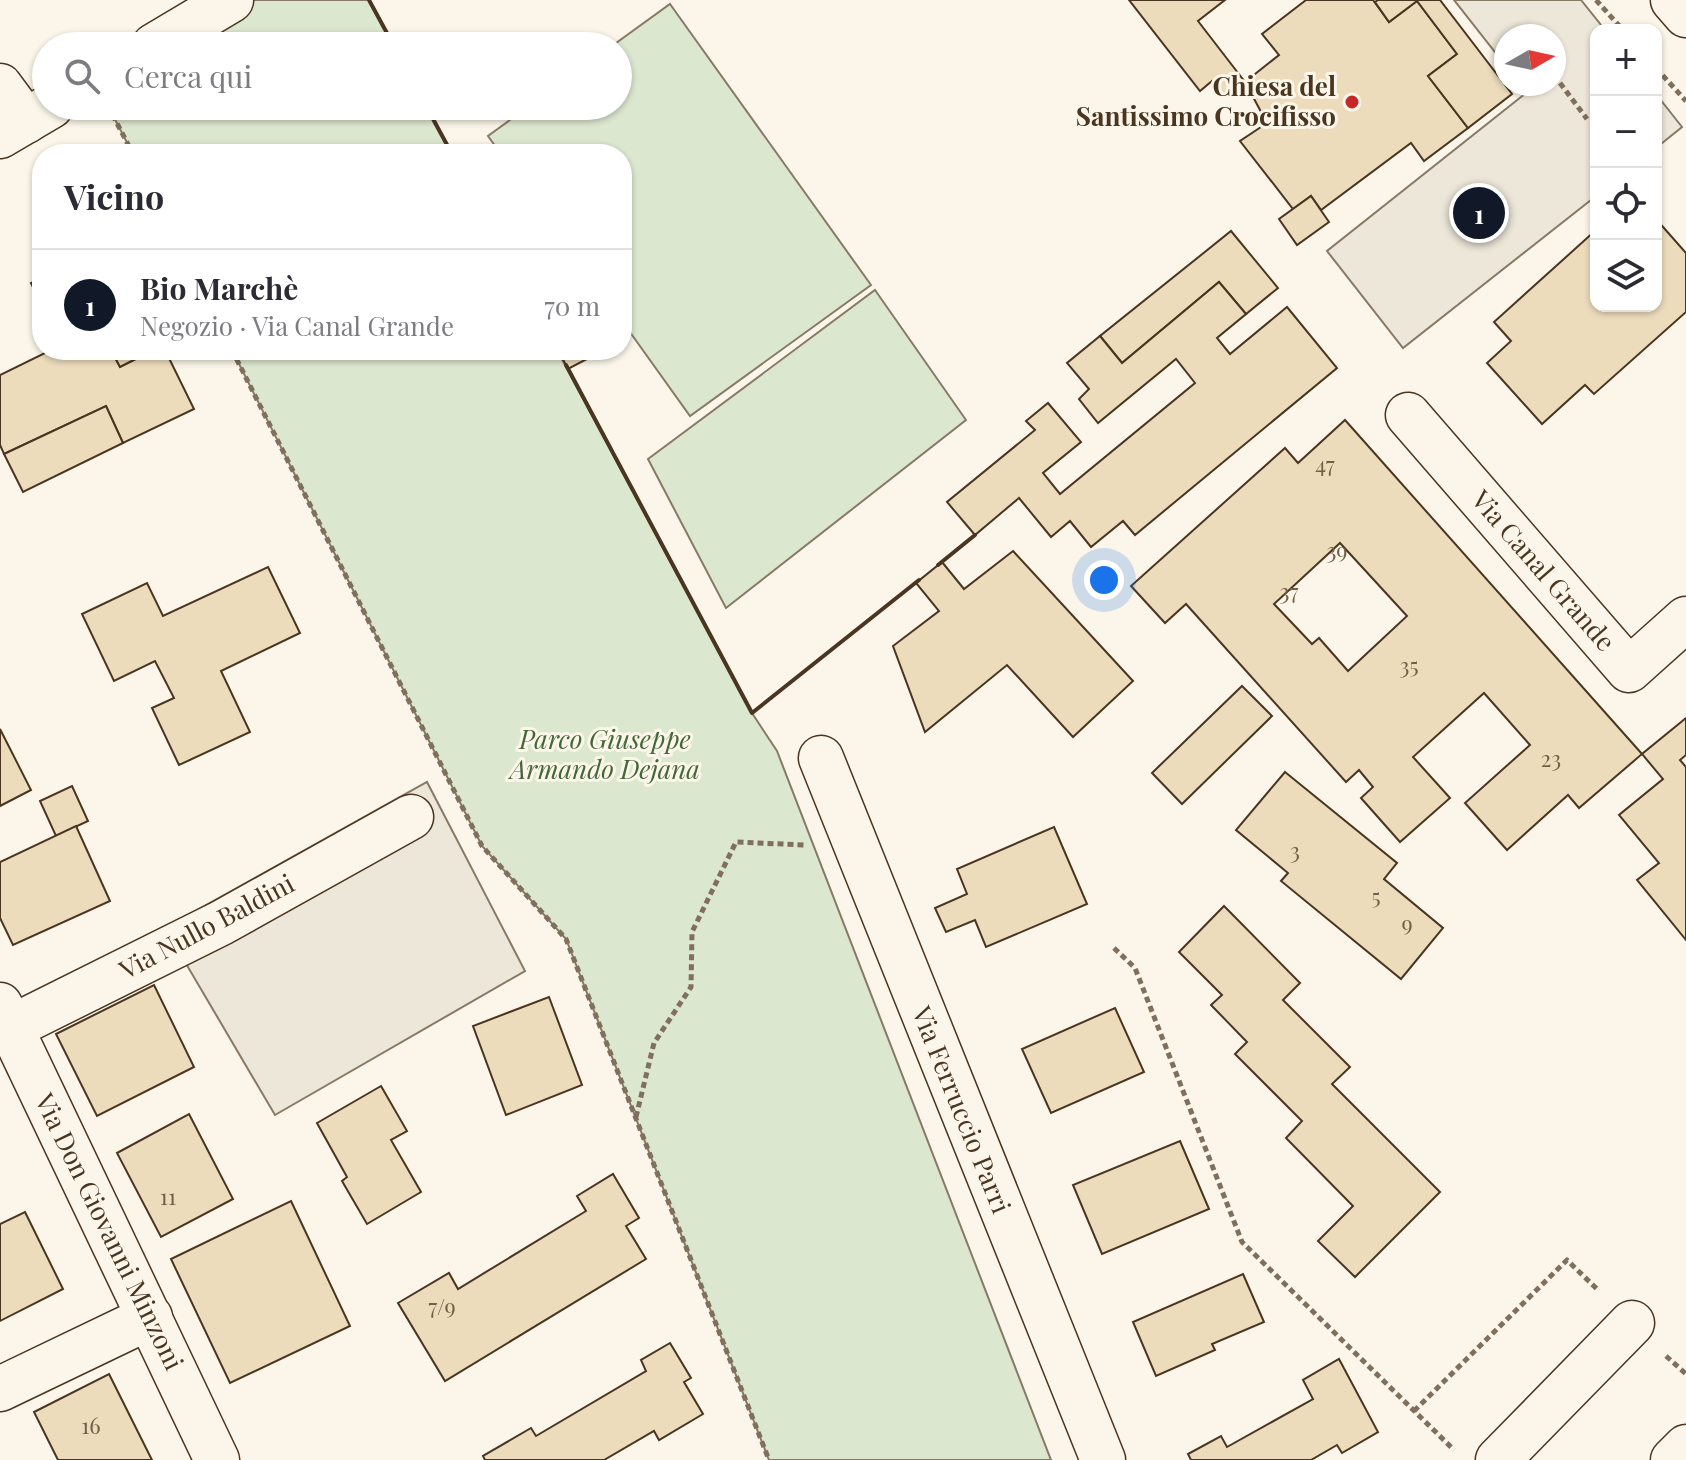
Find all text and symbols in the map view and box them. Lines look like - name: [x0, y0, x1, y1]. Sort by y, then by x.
- north arrow: [1494, 24, 1566, 96]
- map controls: [1590, 24, 1662, 312]
- button: +: [1590, 24, 1662, 96]
- search box: [32, 32, 632, 120]
- icon: search: [60, 54, 104, 98]
- text: Cerca qui: [124, 56, 252, 96]
- place label: Chiesa del Santissimo Crocifisso: [1076, 68, 1336, 133]
- marker: Chiesa del Santissimo Crocifisso: [1343, 93, 1361, 111]
- button: −: [1590, 96, 1662, 168]
- button: locate: [1590, 168, 1662, 240]
- text: Vicino: [64, 173, 164, 219]
- pin: 1: [1453, 183, 1505, 243]
- button: layers: [1590, 240, 1662, 312]
- text: Bio Marchè: [140, 268, 298, 308]
- text: 1: [85, 288, 95, 323]
- text: 70 m: [544, 288, 600, 323]
- text: Negozio · Via Canal Grande: [140, 308, 454, 343]
- house number: 47: [1315, 449, 1335, 479]
- street label: Via Canal Grande: [1464, 481, 1624, 658]
- house number: 39: [1326, 535, 1348, 565]
- your location: [1084, 560, 1124, 600]
- house number: 37: [1280, 576, 1298, 606]
- house number: 35: [1399, 650, 1419, 680]
- park label: Parco Giuseppe Armando Dejana: [507, 721, 700, 786]
- house number: 23: [1541, 743, 1561, 773]
- house number: 3: [1290, 835, 1300, 865]
- street label: Via Nullo Baldini: [112, 865, 300, 987]
- house number: 5: [1371, 881, 1381, 911]
- house number: 9: [1401, 908, 1413, 938]
- street label: Via Ferruccio Parri: [905, 1000, 1020, 1218]
- street label: Via Don Giovanni Minzoni: [28, 1086, 193, 1376]
- house number: 11: [160, 1181, 176, 1211]
- house number: 7/9: [428, 1291, 456, 1321]
- house number: 16: [81, 1410, 101, 1440]

